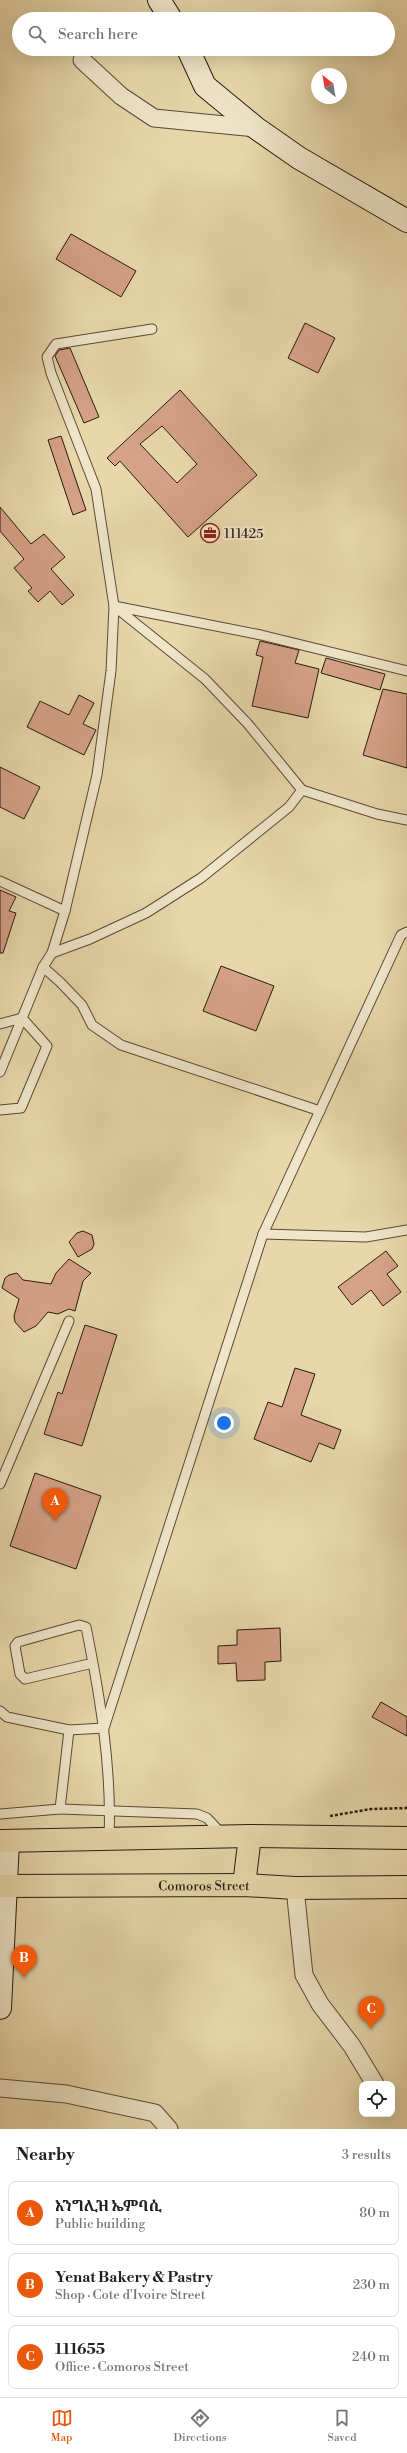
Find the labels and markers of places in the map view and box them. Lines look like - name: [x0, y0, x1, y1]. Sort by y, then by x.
- office icon: 111425: [199, 522, 221, 544]
- place label: 111425: [224, 526, 263, 542]
- pin: A: [42, 1488, 68, 1521]
- pin: B: [11, 1945, 37, 1978]
- pin: C: [358, 1996, 384, 2029]

